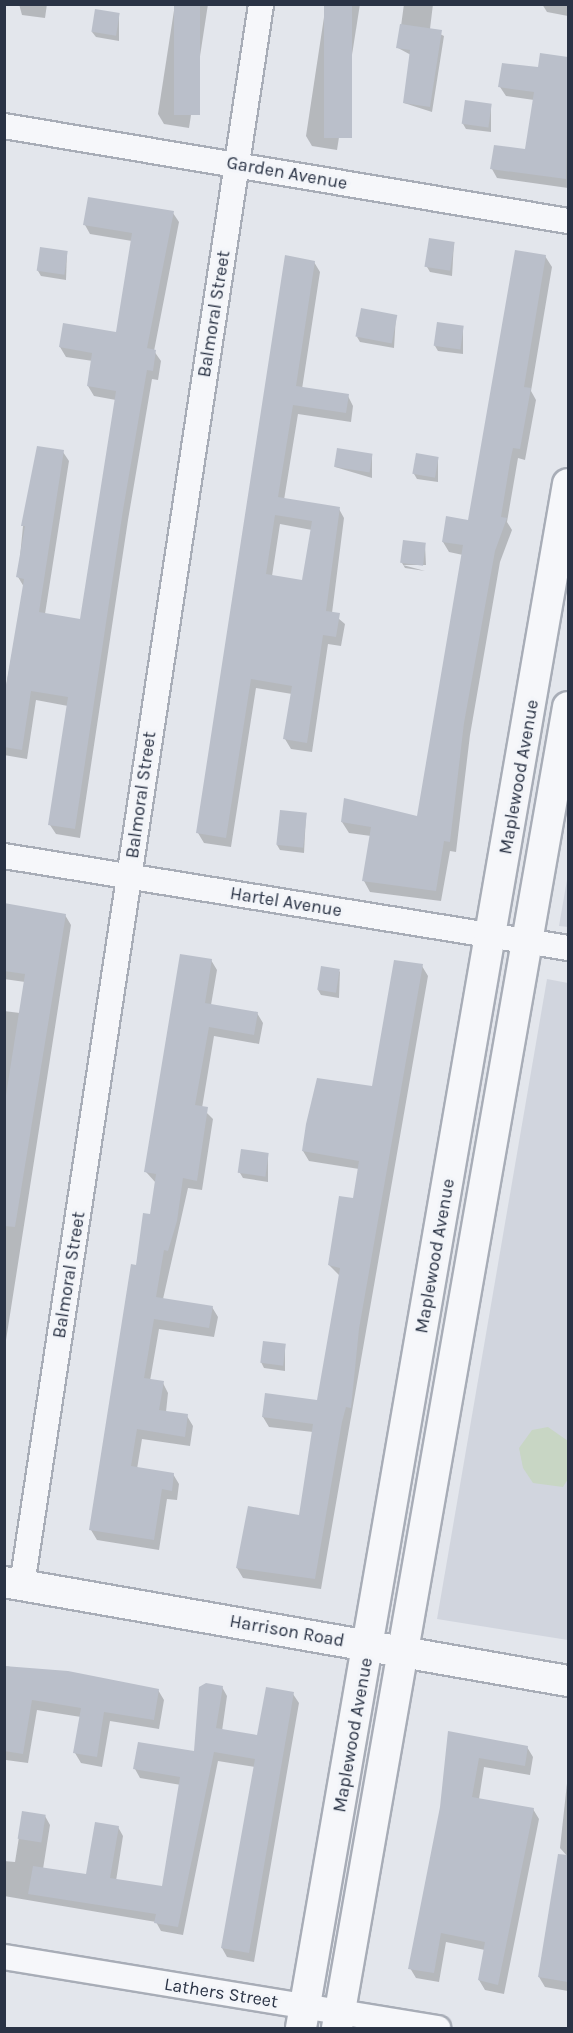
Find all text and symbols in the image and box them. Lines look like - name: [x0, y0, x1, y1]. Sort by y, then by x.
- street label: Garden Avenue: [225, 152, 349, 194]
- street label: Balmoral Street: [193, 249, 235, 379]
- street label: Maplewood Avenue: [495, 698, 543, 856]
- street label: Balmoral Street: [121, 730, 161, 860]
- street label: Hartel Avenue: [228, 882, 344, 922]
- street label: Maplewood Avenue: [411, 1177, 459, 1335]
- street label: Balmoral Street: [48, 1210, 90, 1340]
- street label: Harrison Road: [228, 1610, 346, 1652]
- street label: Maplewood Avenue: [329, 1656, 377, 1814]
- street label: Lathers Street: [163, 1973, 279, 2013]

